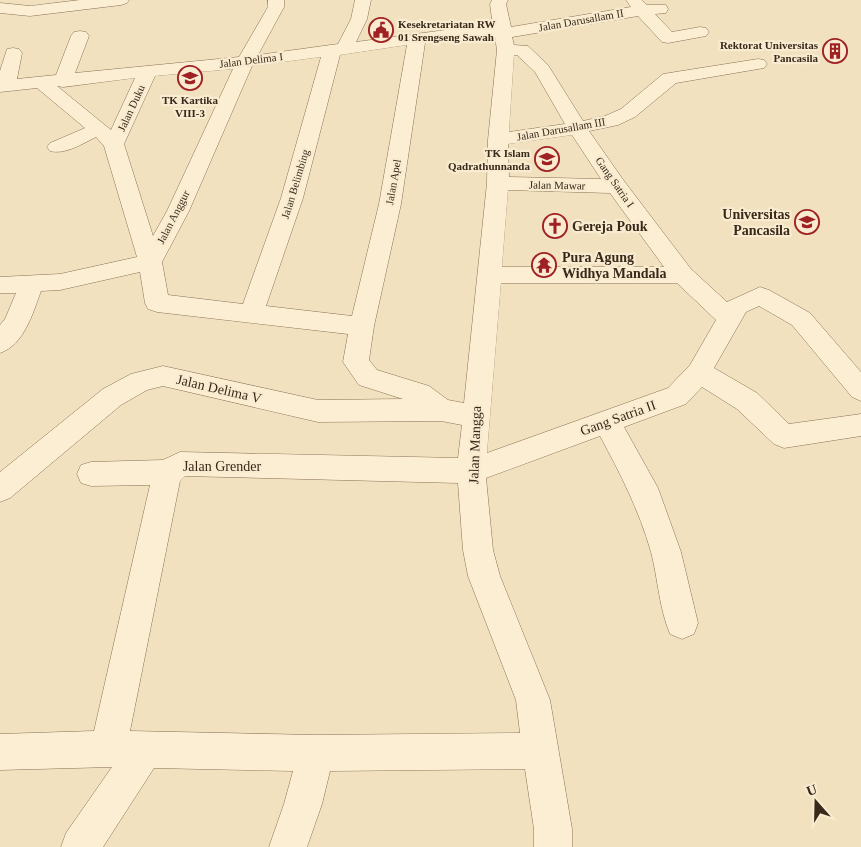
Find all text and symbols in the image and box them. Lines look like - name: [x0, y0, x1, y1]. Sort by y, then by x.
- street label: Jalan Darusallam II: [538, 7, 625, 33]
- public building icon: Kesekretariatan RW 01 Srengseng Sawah: [368, 17, 394, 43]
- place label: Kesekretariatan RW 01 Srengseng Sawah: [398, 18, 495, 43]
- building icon: Rektorat Universitas Pancasila: [822, 38, 848, 64]
- place label: Rektorat Universitas Pancasila: [720, 39, 819, 64]
- street label: Jalan Delima I: [218, 50, 284, 70]
- school or university icon: TK Kartika VIII-3: [177, 65, 203, 91]
- street label: Jalan Duku: [115, 82, 147, 133]
- place label: TK Kartika VIII-3: [162, 94, 218, 119]
- street label: Jalan Darusallam III: [516, 115, 607, 143]
- school or university icon: TK Islam Qadrathunnanda: [534, 146, 560, 172]
- street label: Jalan Belimbing: [279, 147, 311, 220]
- place label: TK Islam Qadrathunnanda: [448, 147, 530, 172]
- street label: Gang Satria I: [593, 155, 637, 210]
- street label: Jalan Apel: [383, 158, 403, 206]
- street label: Jalan Mawar: [529, 179, 586, 191]
- street label: Jalan Anggur: [154, 188, 192, 246]
- place label: Universitas Pancasila: [722, 207, 791, 238]
- school or university icon: Universitas Pancasila: [794, 209, 820, 235]
- church icon: Gereja Pouk: [542, 213, 568, 239]
- place label: Gereja Pouk: [572, 219, 648, 234]
- place label: Pura Agung Widhya Mandala: [562, 250, 666, 281]
- temple icon: Pura Agung Widhya Mandala: [531, 252, 557, 278]
- street label: Jalan Delima V: [175, 372, 263, 406]
- street label: Gang Satria II: [578, 397, 658, 439]
- street label: Jalan Mangga: [466, 405, 484, 484]
- street label: Jalan Grender: [183, 459, 261, 474]
- north arrow: [791, 777, 841, 827]
- text: U: [804, 781, 819, 799]

